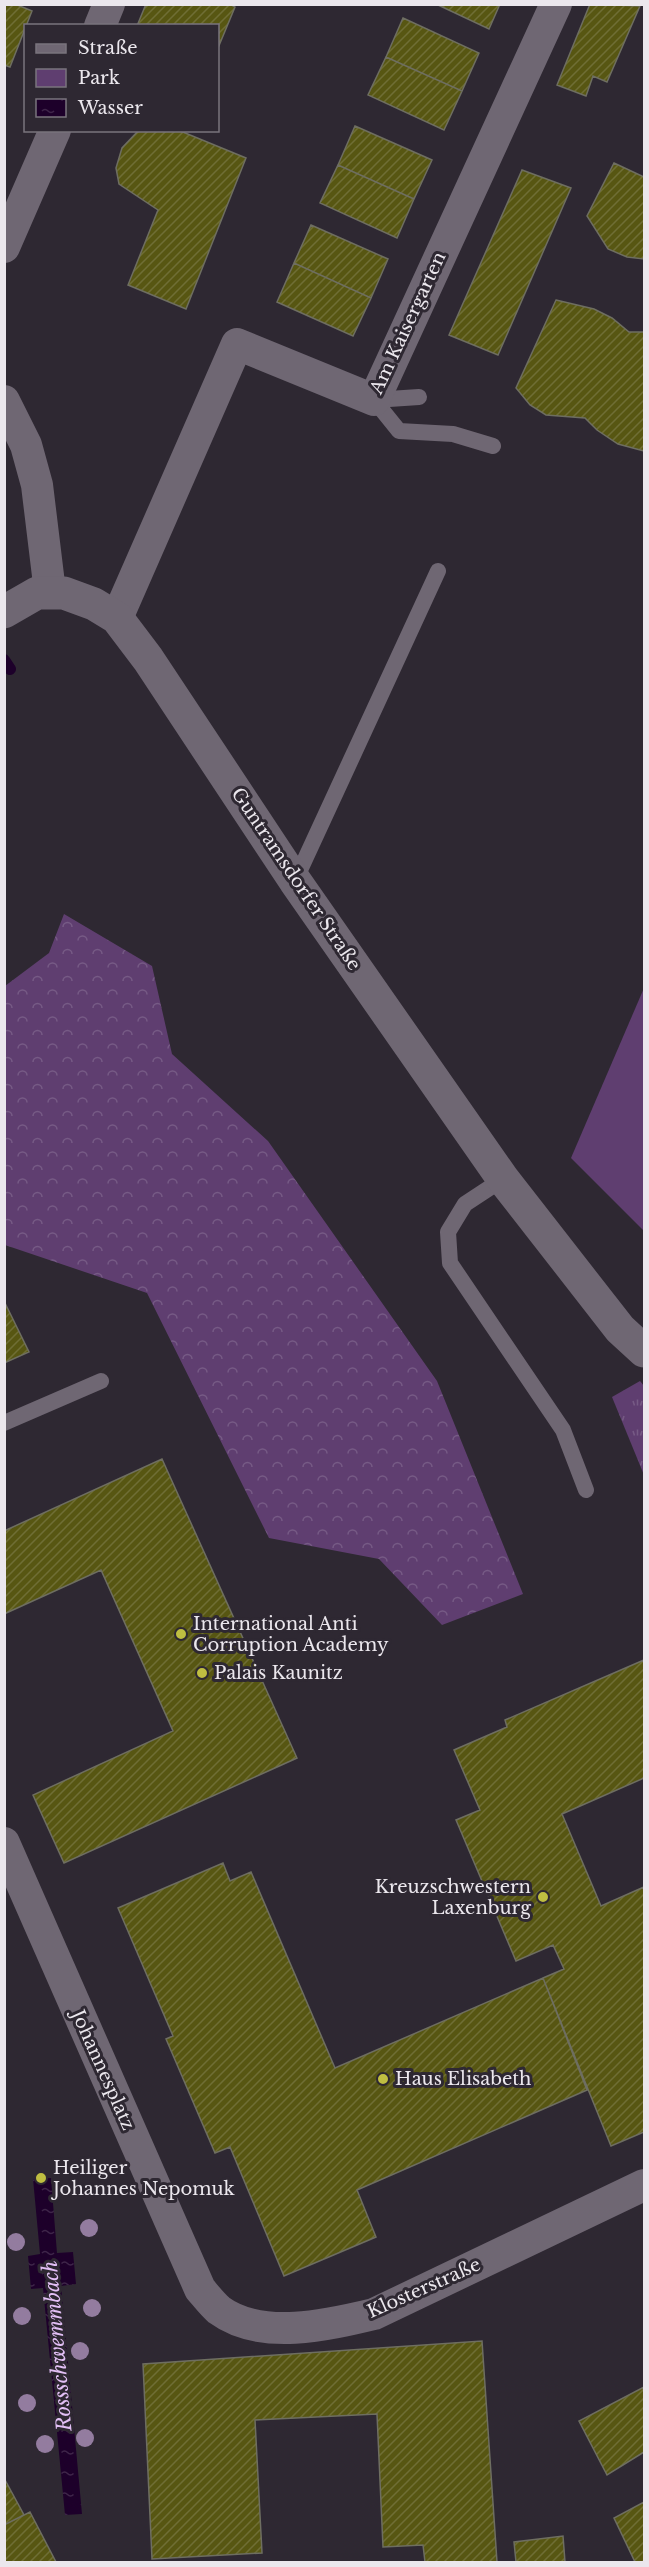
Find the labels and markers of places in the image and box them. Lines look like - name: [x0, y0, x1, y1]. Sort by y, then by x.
- place label: International Anti Corruption Academy: [193, 1613, 389, 1656]
- marker: International Anti Corruption Academy: [174, 1627, 188, 1641]
- place label: Palais Kaunitz: [214, 1662, 343, 1684]
- marker: Palais Kaunitz: [195, 1666, 209, 1680]
- place label: Kreuzschwestern Laxenburg: [375, 1876, 531, 1919]
- marker: Kreuzschwestern Laxenburg: [536, 1890, 550, 1904]
- place label: Haus Elisabeth: [395, 2068, 532, 2090]
- marker: Haus Elisabeth: [376, 2072, 390, 2086]
- place label: Heiliger Johannes Nepomuk: [51, 2157, 235, 2200]
- marker: Heiliger Johannes Nepomuk: [34, 2171, 48, 2185]

